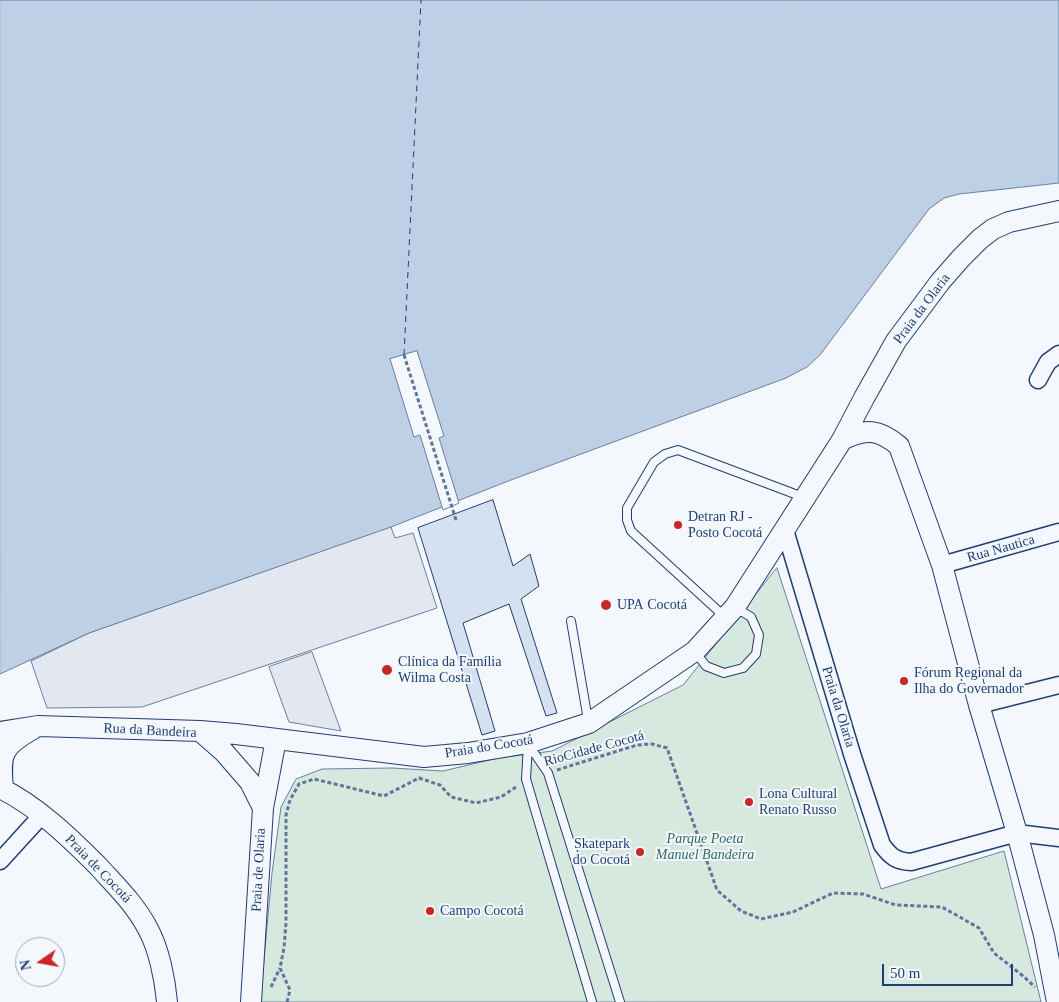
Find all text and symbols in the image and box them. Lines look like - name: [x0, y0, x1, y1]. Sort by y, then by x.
- street label: Praia da Olaria: [890, 270, 954, 348]
- place label: Detran RJ - Posto Cocotá: [688, 509, 762, 542]
- marker: Detran RJ - Posto Cocotá: [672, 519, 684, 531]
- street label: Rua Nautica: [965, 531, 1037, 567]
- place label: UPA Cocotá: [617, 597, 687, 613]
- marker: UPA Cocotá: [599, 598, 613, 612]
- place label: Clínica da Família Wilma Costa: [398, 654, 501, 686]
- marker: Clínica da Família Wilma Costa: [380, 663, 394, 677]
- street label: Praia da Olaria: [818, 664, 858, 750]
- place label: Fórum Regional da Ilha do Governador: [914, 665, 1024, 698]
- marker: Fórum Regional da Ilha do Governador: [898, 675, 910, 687]
- street label: Rua da Bandeira: [103, 720, 197, 742]
- street label: RioCidade Cocotá: [542, 728, 646, 770]
- street label: Praia do Cocotá: [444, 732, 534, 762]
- place label: Lona Cultural Renato Russo: [759, 786, 837, 819]
- marker: Lona Cultural Renato Russo: [743, 796, 755, 808]
- street label: Praia de Olaria: [248, 828, 270, 912]
- street label: Praia de Cocotá: [61, 831, 135, 907]
- park label: Parque Poeta Manuel Bandeira: [656, 831, 754, 864]
- place label: Skatepark do Cocotá: [573, 836, 630, 869]
- marker: Skatepark do Cocotá: [634, 846, 646, 858]
- place label: Campo Cocotá: [440, 903, 524, 919]
- marker: Campo Cocotá: [424, 905, 436, 917]
- north arrow: [15, 937, 65, 987]
- scale bar: [884, 954, 1015, 986]
- text: N: [17, 959, 34, 972]
- text: 50 m: [890, 965, 920, 981]

